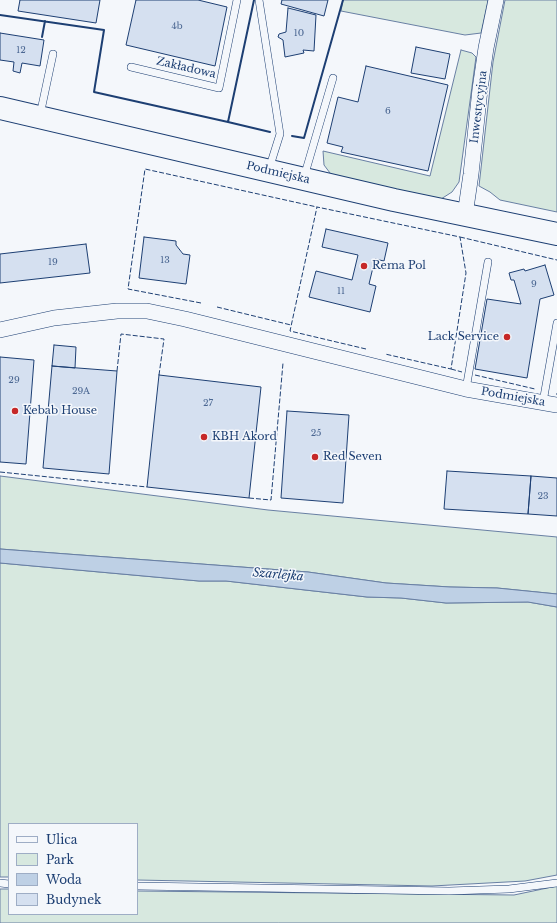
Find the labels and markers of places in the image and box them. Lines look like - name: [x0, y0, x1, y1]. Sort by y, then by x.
- place label: Rema Pol: [372, 259, 426, 273]
- marker: Rema Pol: [359, 261, 369, 271]
- place label: Lack Service: [428, 330, 499, 344]
- marker: Lack Service: [502, 332, 512, 342]
- place label: Kebab House: [23, 404, 97, 418]
- marker: Kebab House: [10, 406, 20, 416]
- place label: KBH Akord: [212, 430, 277, 444]
- marker: KBH Akord: [199, 432, 209, 442]
- place label: Red Seven: [323, 450, 382, 464]
- marker: Red Seven: [310, 452, 320, 462]

